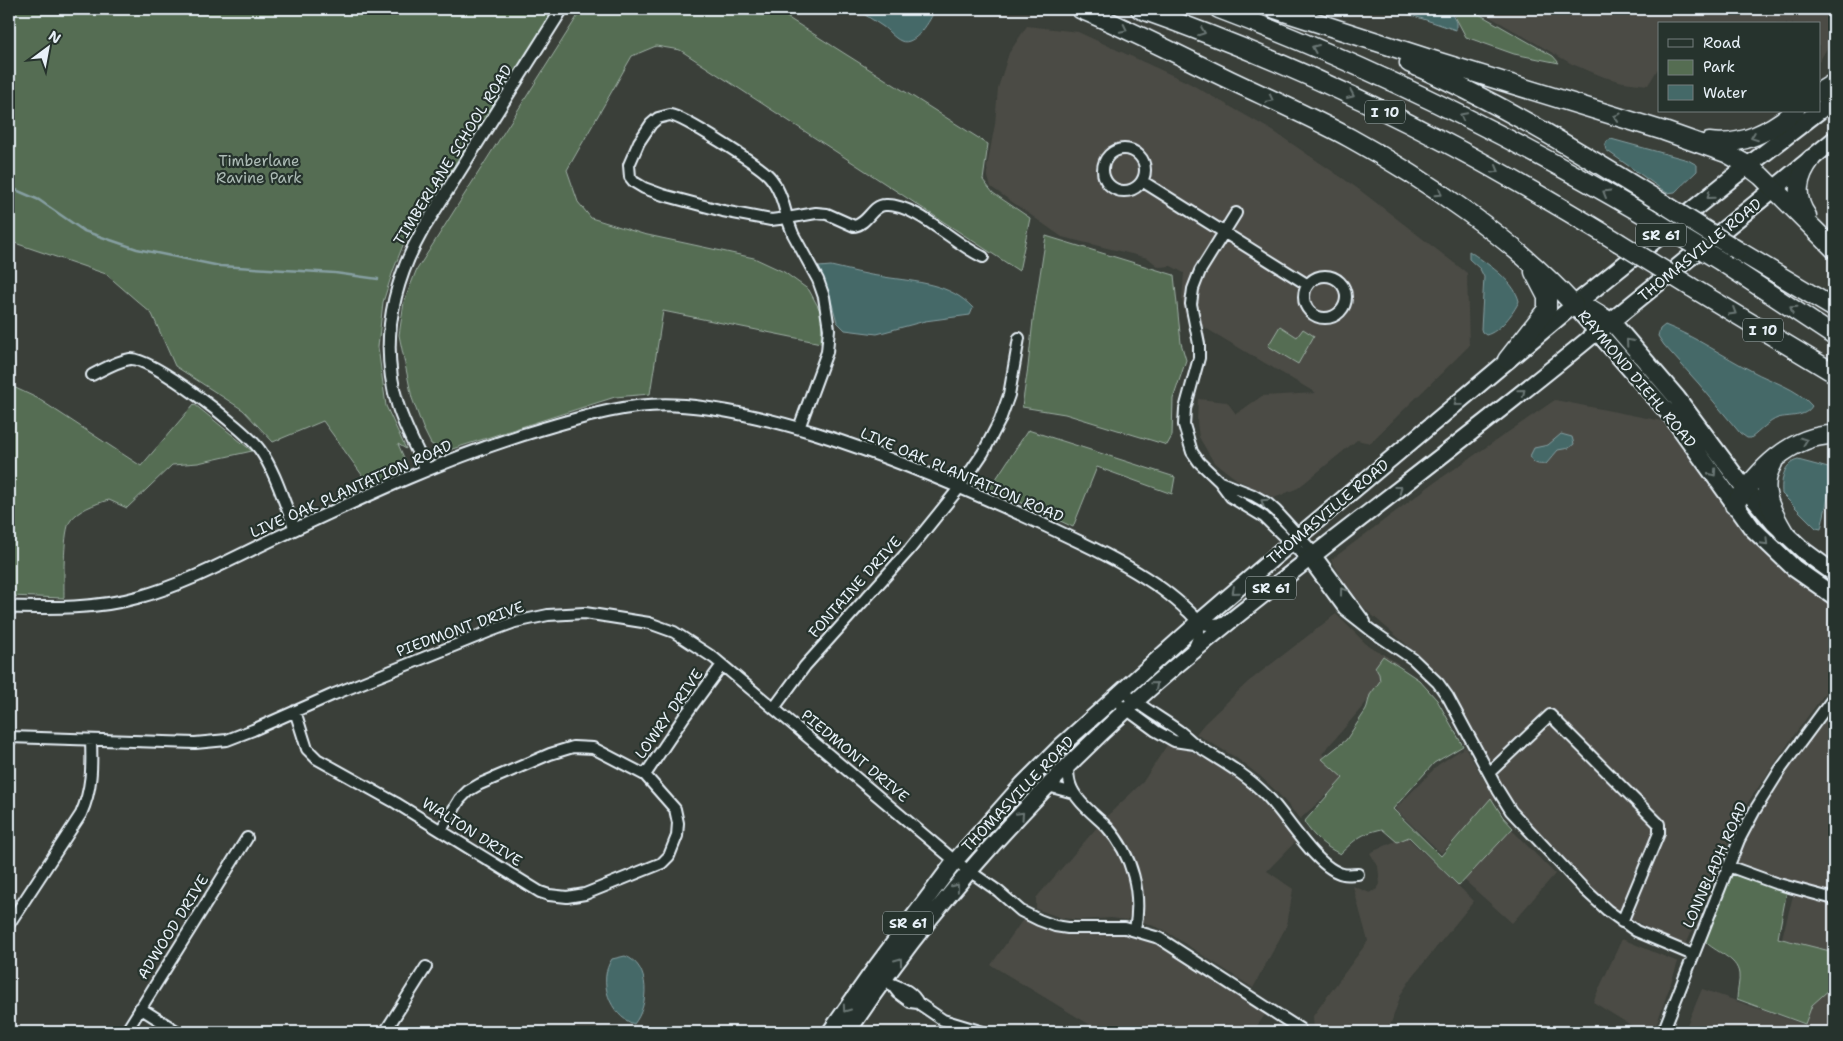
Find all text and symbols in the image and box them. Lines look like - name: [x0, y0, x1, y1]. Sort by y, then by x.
- north arrow: [22, 22, 72, 72]
- legend: [1658, 22, 1820, 112]
- one-way arrow: [1119, 23, 1128, 33]
- one-way arrow: [1197, 25, 1206, 36]
- text: N: [45, 26, 64, 48]
- text: Road: [1703, 33, 1741, 53]
- one-way arrow: [1311, 43, 1320, 54]
- text: Park: [1703, 57, 1735, 77]
- street label: TIMBERLANE SCHOOL ROAD: [389, 61, 517, 249]
- text: Water: [1703, 83, 1747, 103]
- one-way arrow: [1346, 89, 1355, 99]
- one-way arrow: [1265, 93, 1274, 103]
- road number: I 10: [1365, 100, 1405, 124]
- one-way arrow: [1459, 112, 1468, 122]
- one-way arrow: [1614, 112, 1622, 122]
- one-way arrow: [1750, 131, 1759, 141]
- park label: Timberlane Ravine Park: [216, 151, 302, 188]
- one-way arrow: [1491, 163, 1500, 173]
- one-way arrow: [1433, 187, 1442, 196]
- one-way arrow: [1602, 189, 1611, 199]
- one-way arrow: [1707, 190, 1716, 198]
- street label: THOMASVILLE ROAD: [1634, 194, 1766, 306]
- road number: SR 61: [1636, 224, 1686, 246]
- street label: RAYMOND DIEHL ROAD: [1573, 306, 1701, 452]
- one-way arrow: [1728, 306, 1737, 316]
- one-way arrow: [1790, 306, 1799, 315]
- road number: I 10: [1743, 318, 1783, 342]
- one-way arrow: [1627, 339, 1635, 348]
- one-way arrow: [1517, 389, 1526, 398]
- one-way arrow: [1453, 398, 1462, 407]
- street label: LIVE OAK PLANTATION ROAD: [857, 423, 1067, 527]
- street label: LIVE OAK PLANTATION ROAD: [247, 435, 455, 543]
- one-way arrow: [1799, 437, 1808, 447]
- street label: THOMASVILLE ROAD: [1263, 455, 1393, 569]
- one-way arrow: [1706, 467, 1716, 476]
- one-way arrow: [1393, 486, 1403, 495]
- one-way arrow: [1260, 499, 1270, 508]
- street label: FONTAINE DRIVE: [804, 532, 906, 642]
- one-way arrow: [1760, 536, 1769, 545]
- road number: SR 61: [1246, 576, 1296, 600]
- one-way arrow: [1231, 585, 1240, 594]
- one-way arrow: [1341, 588, 1349, 597]
- street label: PIEDMONT DRIVE: [393, 597, 527, 661]
- street label: LOWRY DRIVE: [631, 665, 707, 763]
- one-way arrow: [1149, 682, 1158, 690]
- street label: PIEDMONT DRIVE: [797, 705, 913, 807]
- street label: THOMASVILLE ROAD: [957, 732, 1079, 856]
- street label: WALTON DRIVE: [418, 793, 526, 871]
- street label: LONNBLADH ROAD: [1678, 799, 1752, 931]
- one-way arrow: [1015, 812, 1024, 821]
- street label: ADWOOD DRIVE: [133, 871, 213, 983]
- one-way arrow: [951, 884, 959, 893]
- road number: SR 61: [883, 911, 933, 934]
- one-way arrow: [893, 957, 902, 967]
- one-way arrow: [843, 1003, 852, 1013]

